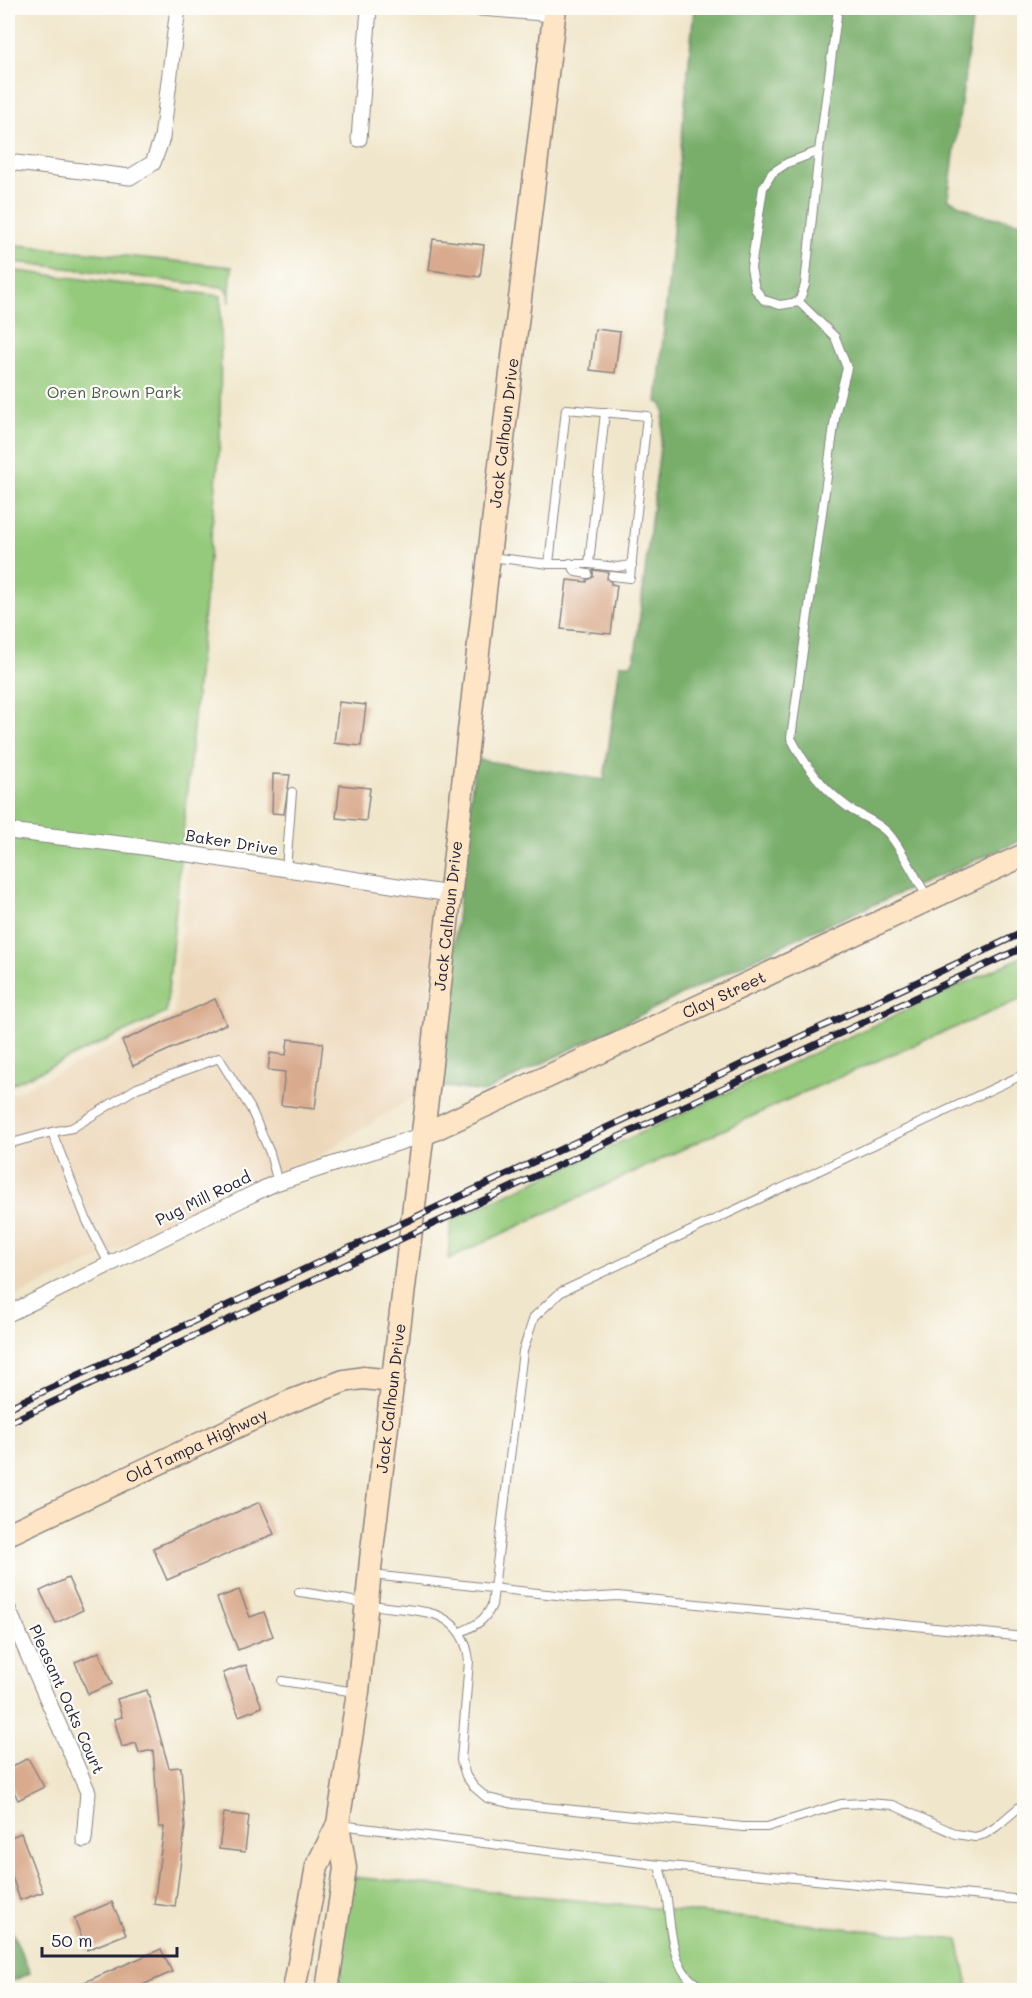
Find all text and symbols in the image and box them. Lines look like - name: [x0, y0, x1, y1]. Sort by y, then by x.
- street label: Jack Calhoun Drive: [484, 357, 523, 509]
- park label: Oren Brown Park: [47, 381, 181, 402]
- street label: Baker Drive: [184, 824, 280, 859]
- street label: Jack Calhoun Drive: [428, 839, 466, 992]
- street label: Clay Street: [679, 966, 769, 1023]
- street label: Pug Mill Road: [152, 1165, 254, 1230]
- street label: Jack Calhoun Drive: [370, 1322, 410, 1474]
- street label: Old Tampa Highway: [122, 1403, 270, 1487]
- street label: Pleasant Oaks Court: [25, 1621, 110, 1777]
- scale bar: [42, 1920, 177, 1958]
- text: 50 m: [51, 1928, 93, 1952]

